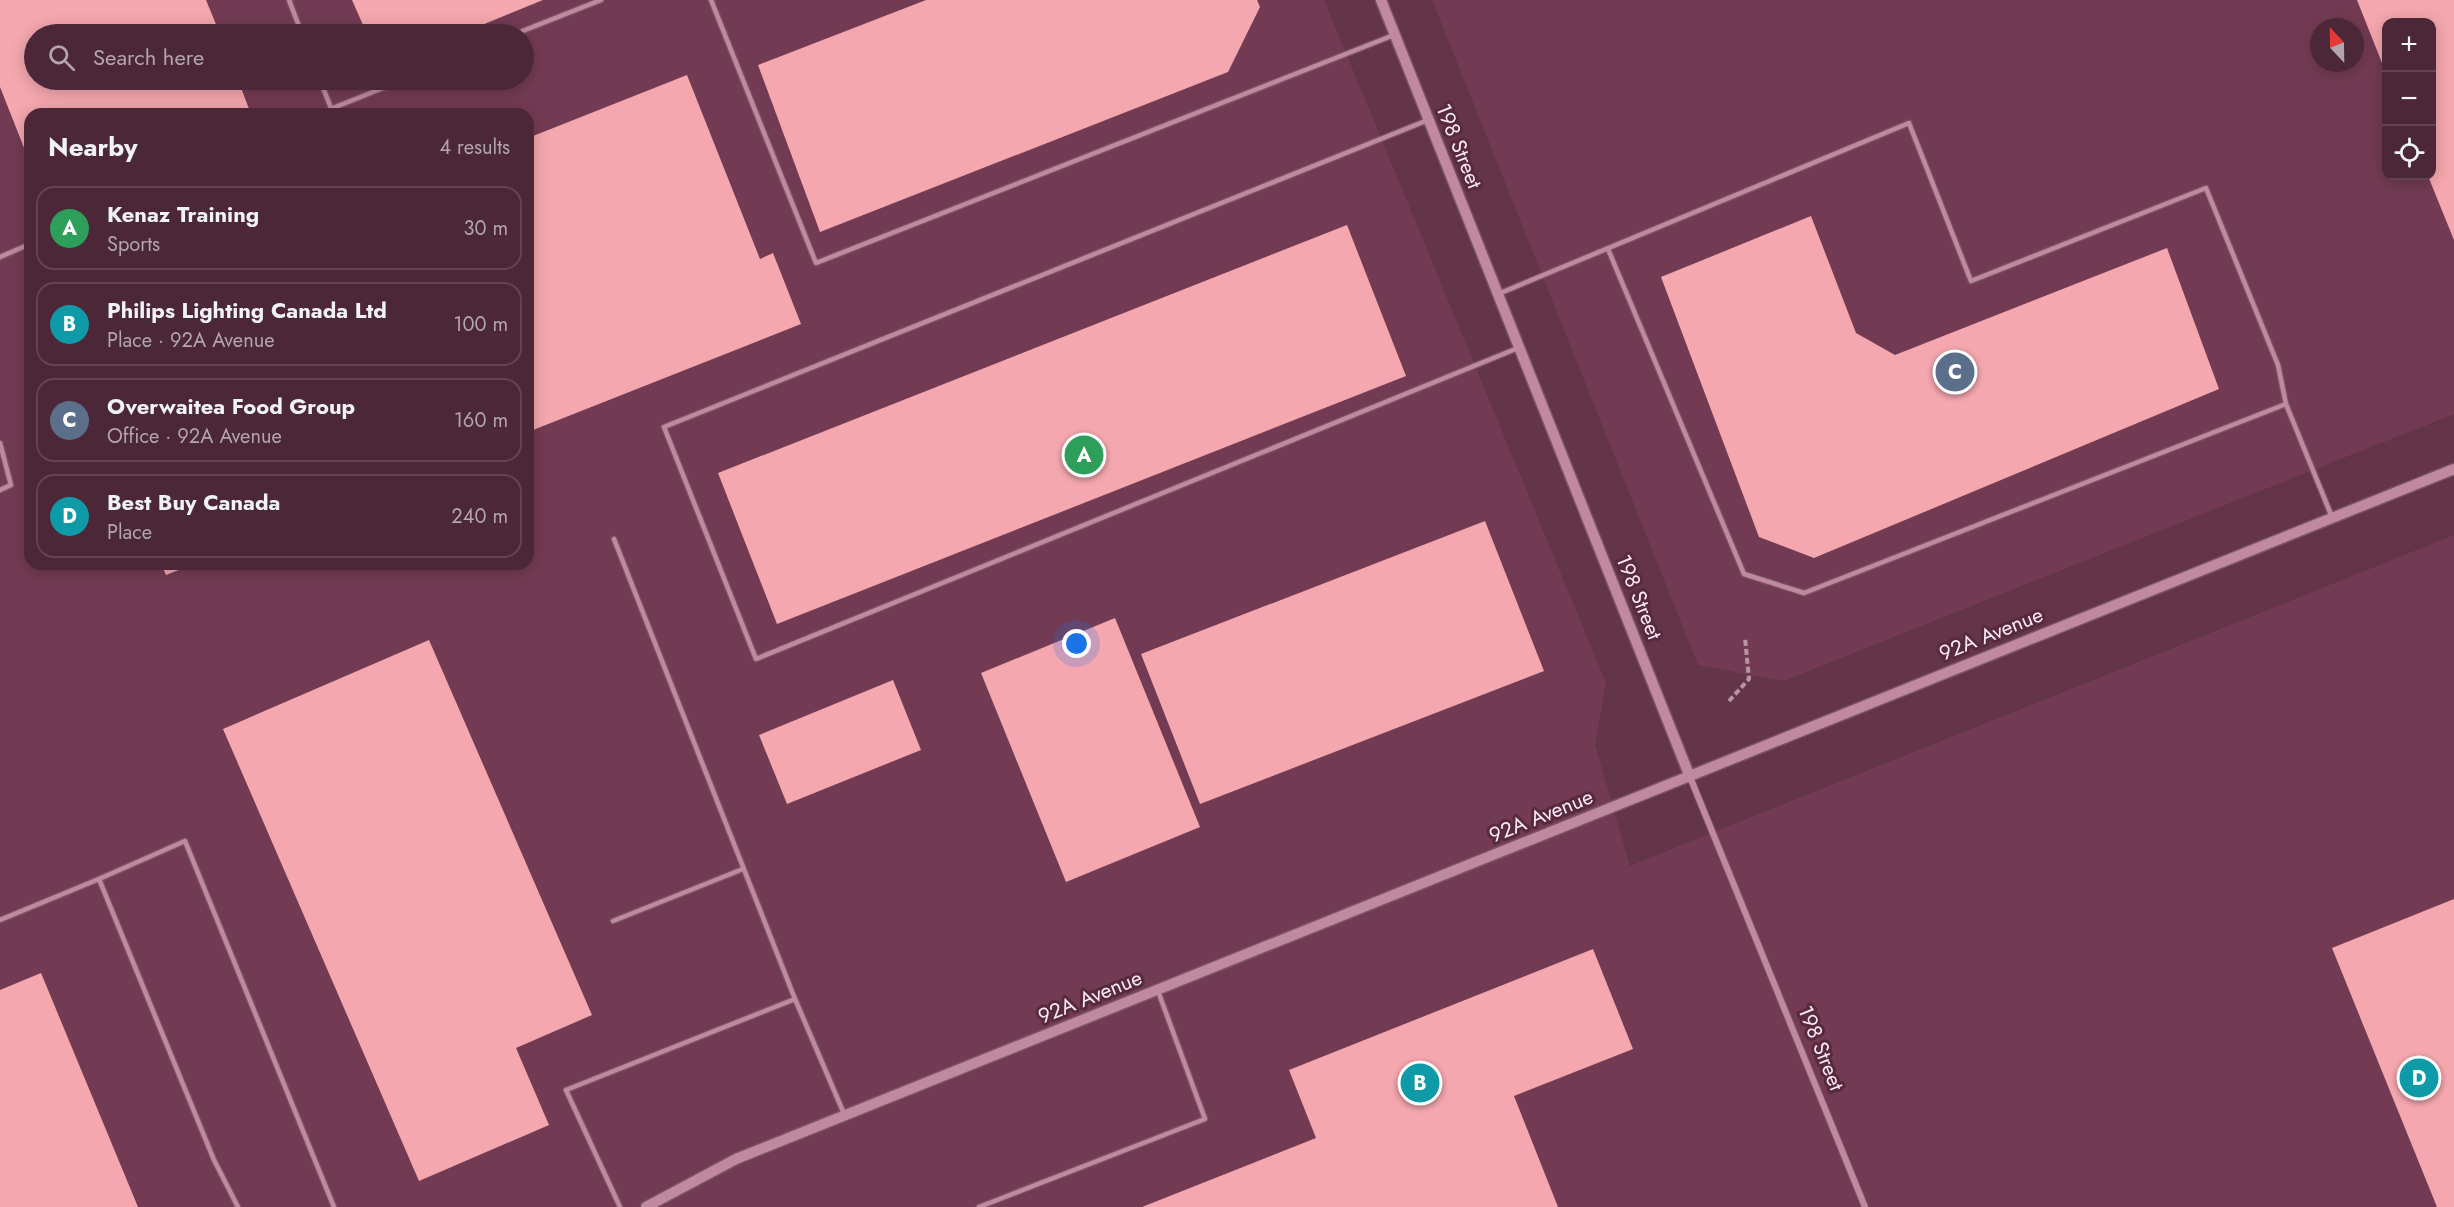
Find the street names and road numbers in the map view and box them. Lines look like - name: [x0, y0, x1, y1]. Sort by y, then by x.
- street label: 198 Street: [1428, 99, 1490, 193]
- street label: 198 Street: [1608, 550, 1670, 644]
- street label: 92A Avenue: [1935, 599, 2048, 668]
- street label: 92A Avenue: [1485, 781, 1598, 850]
- street label: 92A Avenue: [1034, 962, 1147, 1031]
- street label: 198 Street: [1790, 1001, 1852, 1095]

